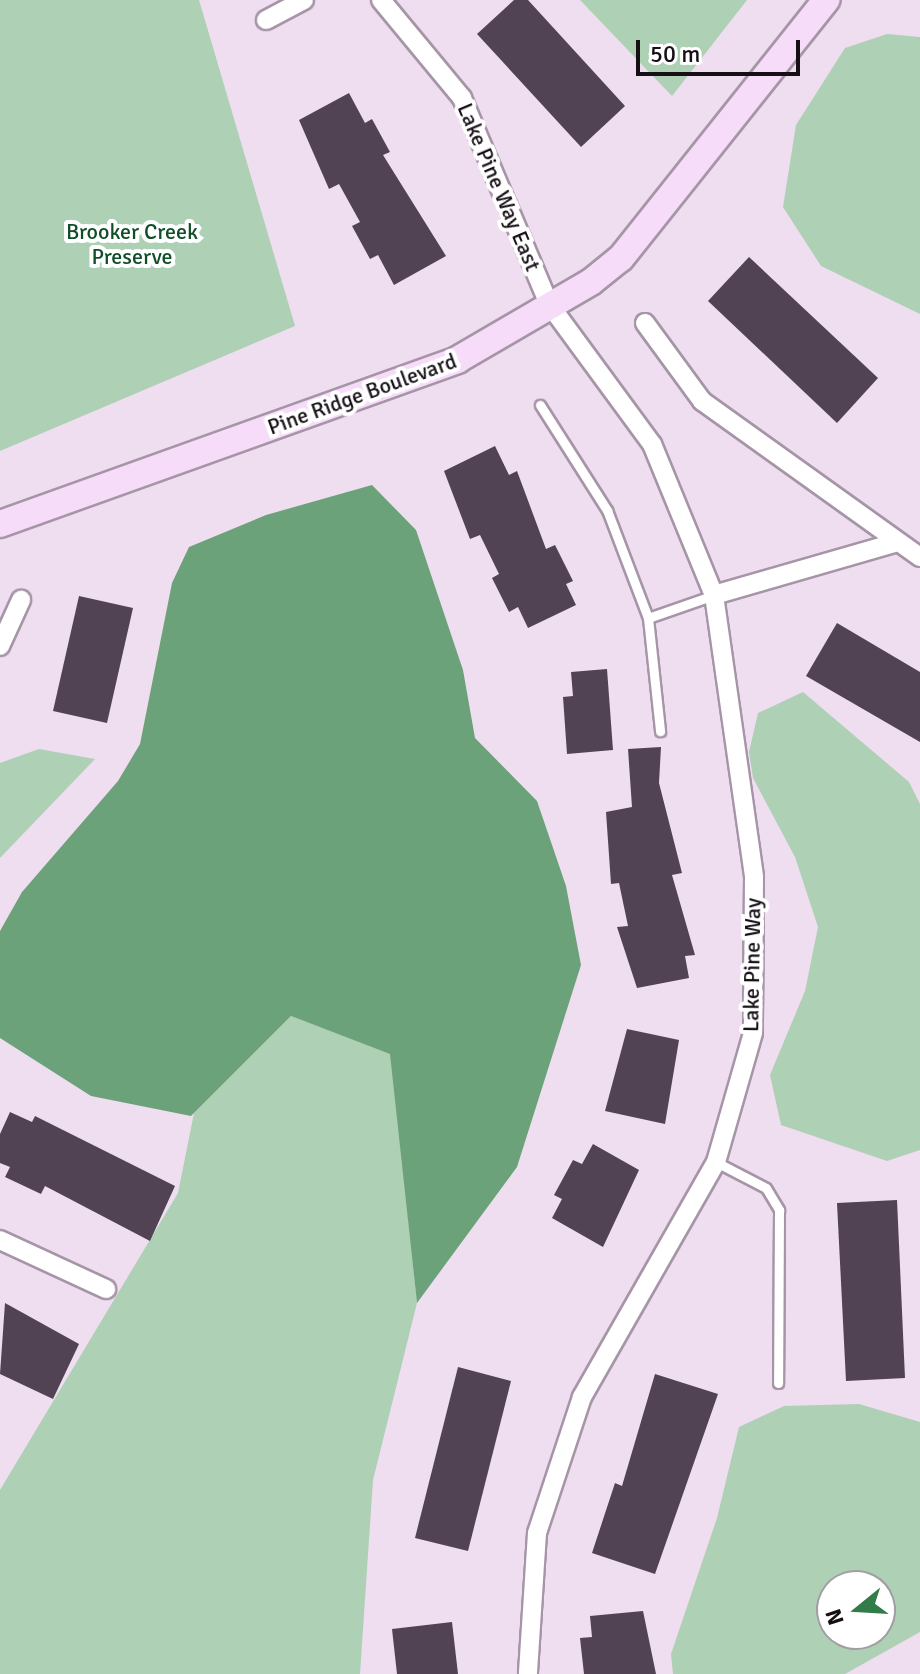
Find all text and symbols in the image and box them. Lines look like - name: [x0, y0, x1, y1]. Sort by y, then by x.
- scale bar: [640, 24, 804, 74]
- text: 50 m: [650, 39, 700, 69]
- street label: Lake Pine Way East: [452, 99, 546, 275]
- park label: Brooker Creek Preserve: [66, 218, 198, 270]
- street label: Pine Ridge Boulevard: [264, 348, 460, 440]
- street label: Lake Pine Way: [738, 898, 766, 1032]
- north arrow: [816, 1570, 896, 1650]
- text: N: [819, 1605, 850, 1628]

